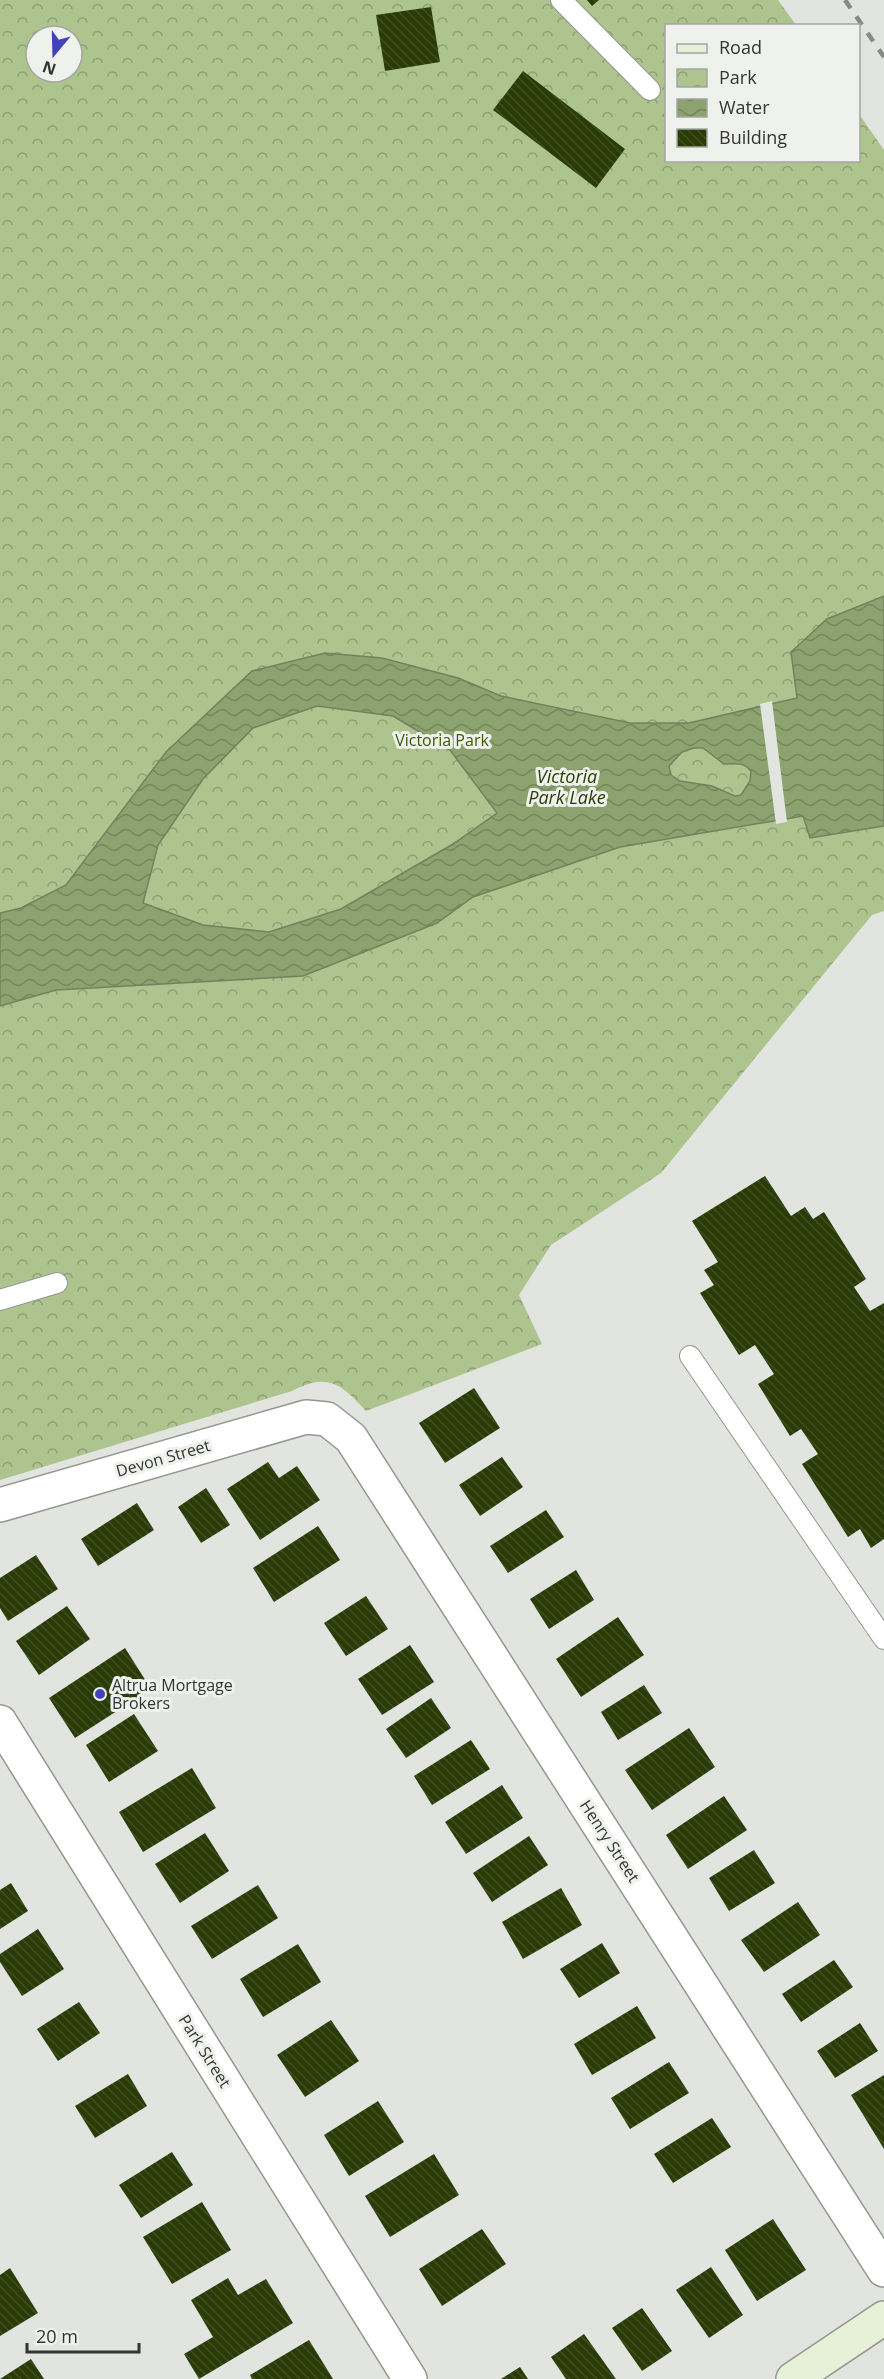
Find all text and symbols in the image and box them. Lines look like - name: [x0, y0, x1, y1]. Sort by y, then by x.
- north arrow: [24, 24, 84, 84]
- legend: [665, 24, 860, 162]
- text: Road: [719, 35, 762, 59]
- text: N: [39, 56, 59, 81]
- text: Park: [719, 65, 757, 89]
- text: Water: [719, 95, 770, 119]
- text: Building: [719, 125, 787, 149]
- park label: Victoria Park: [395, 729, 489, 751]
- water label: Victoria Park Lake: [528, 764, 606, 809]
- street label: Devon Street: [113, 1434, 213, 1482]
- place label: Altrua Mortgage Brokers: [112, 1674, 233, 1714]
- marker: Altrua Mortgage Brokers: [93, 1687, 107, 1701]
- street label: Henry Street: [575, 1796, 645, 1887]
- street label: Park Street: [174, 2010, 236, 2092]
- scale bar: [27, 2316, 140, 2354]
- text: 20 m: [36, 2324, 78, 2348]

